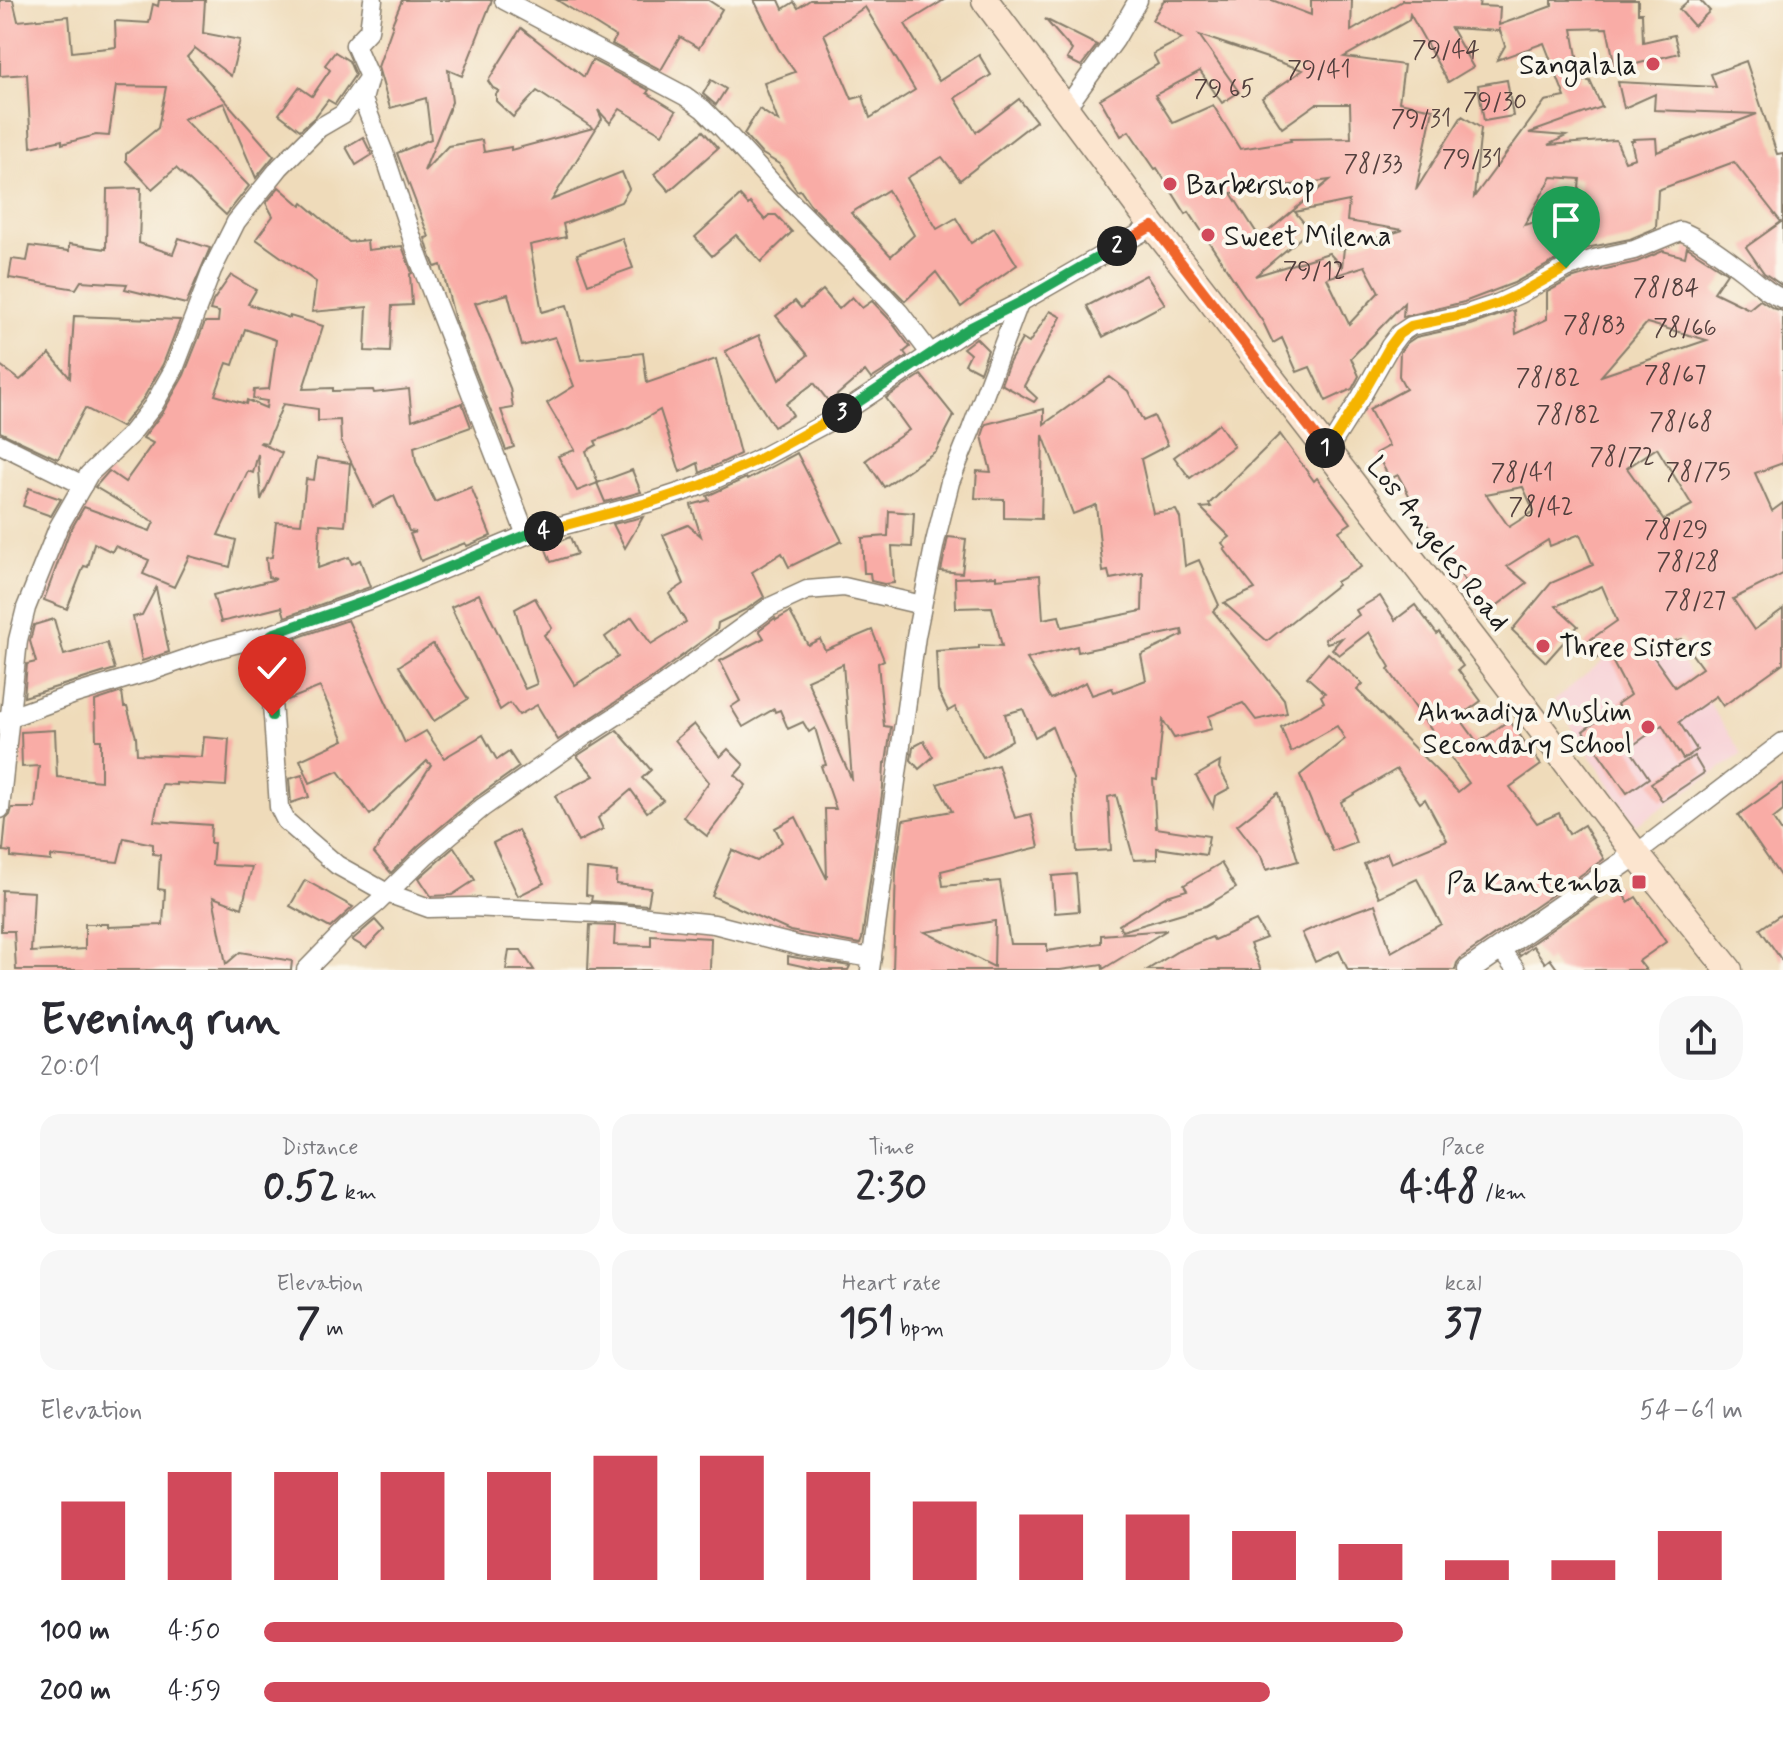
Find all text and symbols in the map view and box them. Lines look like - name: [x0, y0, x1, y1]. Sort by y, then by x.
- house number: 79/44: [1412, 35, 1480, 66]
- place label: Sangalala: [1519, 48, 1637, 87]
- house number: 79/41: [1287, 55, 1351, 86]
- marker: Sangalala: [1644, 55, 1662, 73]
- house number: 79 65: [1193, 74, 1255, 105]
- house number: 79/30: [1463, 87, 1527, 118]
- house number: 79/31: [1391, 104, 1451, 135]
- house number: 79/31: [1442, 144, 1502, 175]
- house number: 78/33: [1343, 149, 1403, 180]
- place label: Barbershop: [1186, 168, 1315, 205]
- marker: Barbershop: [1161, 175, 1179, 193]
- pin: [1532, 186, 1600, 268]
- icon: arrive: [1544, 198, 1588, 242]
- place label: Sweet Milena: [1224, 219, 1391, 256]
- pin: 2: [1097, 226, 1137, 266]
- marker: Sweet Milena: [1199, 226, 1217, 244]
- text: 2: [1112, 232, 1122, 260]
- house number: 79/12: [1283, 256, 1345, 287]
- house number: 78/84: [1633, 273, 1699, 304]
- house number: 78/83: [1563, 310, 1625, 341]
- house number: 78/66: [1653, 313, 1717, 344]
- house number: 78/67: [1644, 360, 1706, 391]
- house number: 78/82: [1516, 363, 1580, 394]
- pin: 3: [822, 393, 862, 433]
- text: 3: [837, 399, 847, 427]
- house number: 78/82: [1536, 400, 1600, 431]
- house number: 78/68: [1649, 407, 1713, 438]
- pin: 1: [1305, 428, 1345, 468]
- text: 1: [1320, 434, 1330, 462]
- house number: 78/72: [1589, 442, 1655, 473]
- street label: Los Angeles Road: [1357, 450, 1517, 639]
- house number: 78/75: [1665, 457, 1731, 488]
- house number: 78/41: [1491, 458, 1553, 489]
- house number: 78/42: [1509, 492, 1573, 523]
- pin: 4: [524, 511, 564, 551]
- house number: 78/29: [1644, 515, 1708, 546]
- text: 4: [538, 517, 550, 545]
- house number: 78/28: [1656, 547, 1720, 578]
- house number: 78/27: [1664, 586, 1726, 617]
- place label: Three Sisters: [1559, 630, 1712, 667]
- pin: [238, 634, 306, 716]
- marker: Three Sisters: [1534, 637, 1552, 655]
- icon: check: [250, 646, 294, 690]
- place label: Ahmadiya Muslim Secondary School: [1417, 695, 1632, 764]
- marker: Ahmadiya Muslim Secondary School: [1639, 718, 1657, 736]
- place label: Pa Kantemba: [1446, 866, 1623, 903]
- marker: Pa Kantemba: [1630, 873, 1648, 891]
- text: Evening run: [40, 992, 280, 1050]
- button: share: [1659, 996, 1743, 1080]
- text: 20:01: [40, 1051, 100, 1085]
- text: Distance: [281, 1134, 359, 1162]
- text: Time: [868, 1134, 915, 1162]
- text: Pace: [1441, 1134, 1485, 1162]
- text: 0.52: [263, 1162, 339, 1214]
- text: 2:30: [856, 1162, 927, 1214]
- text: 4:48: [1400, 1162, 1479, 1214]
- text: km: [339, 1179, 377, 1207]
- text: /km: [1479, 1179, 1527, 1207]
- text: Elevation: [277, 1270, 363, 1298]
- text: Heart rate: [842, 1270, 941, 1298]
- text: kcal: [1445, 1270, 1482, 1298]
- text: 7: [296, 1298, 320, 1350]
- text: 151: [839, 1298, 894, 1350]
- text: 37: [1444, 1298, 1482, 1350]
- text: m: [320, 1315, 344, 1343]
- text: bpm: [894, 1315, 944, 1343]
- text: Elevation: [40, 1394, 142, 1428]
- text: 54–61 m: [1639, 1394, 1743, 1428]
- text: 100 m: [40, 1615, 110, 1649]
- text: 4:50: [168, 1615, 221, 1649]
- text: 200 m: [40, 1675, 111, 1709]
- text: 4:59: [168, 1675, 221, 1709]

